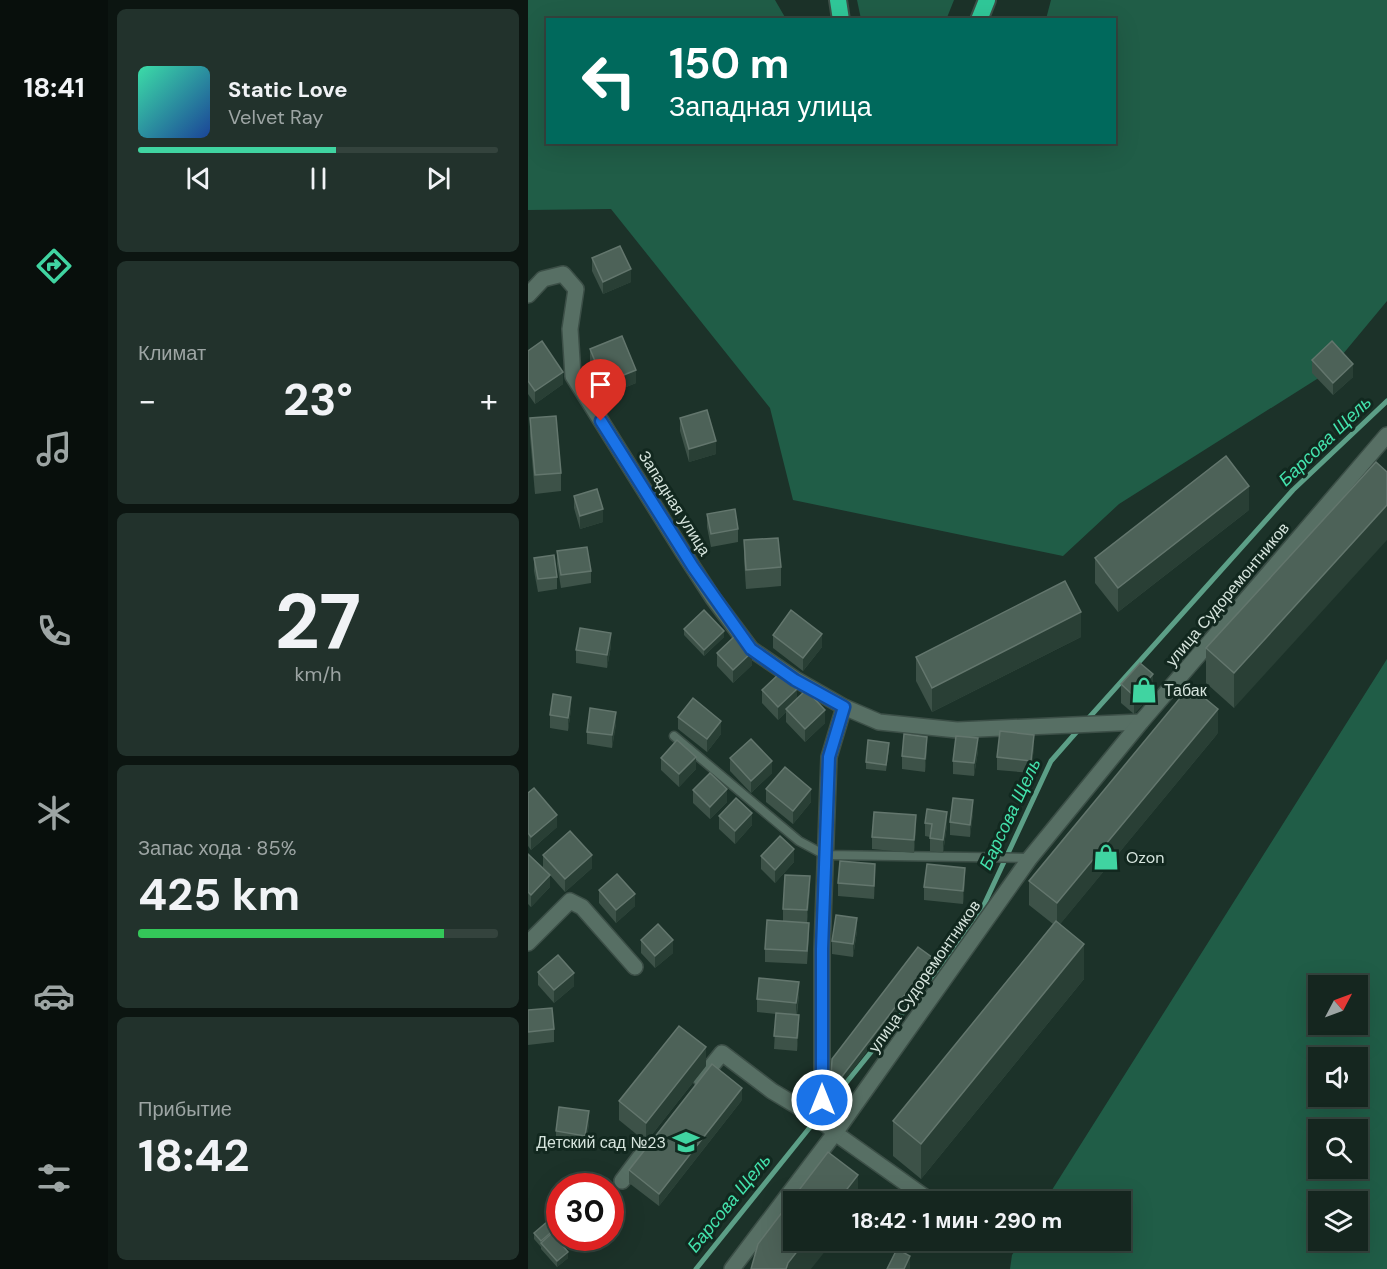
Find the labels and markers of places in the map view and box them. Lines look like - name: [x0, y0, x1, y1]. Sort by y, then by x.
- pin: [575, 359, 626, 421]
- shop icon: Табак: [1129, 675, 1159, 705]
- place label: Табак: [1164, 680, 1208, 701]
- shop icon: Ozon: [1091, 842, 1121, 872]
- place label: Ozon: [1126, 847, 1164, 868]
- school or university icon: Детский сад №23: [671, 1127, 701, 1157]
- place label: Детский сад №23: [536, 1132, 666, 1153]

